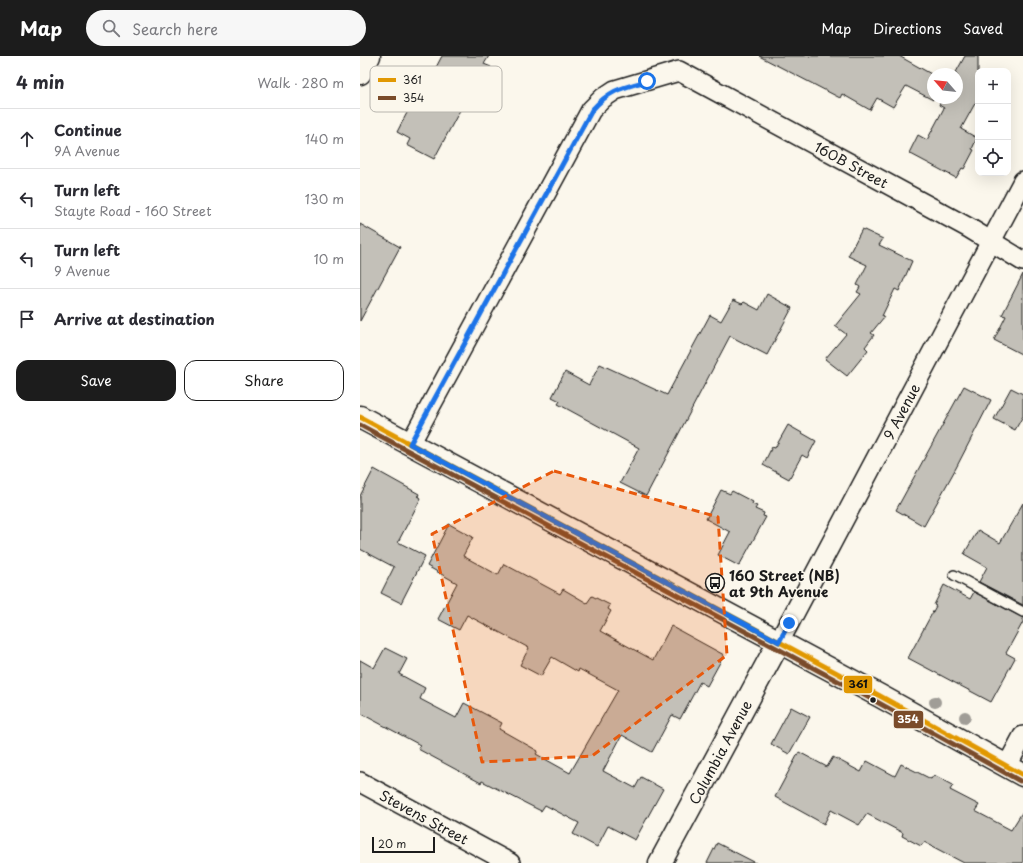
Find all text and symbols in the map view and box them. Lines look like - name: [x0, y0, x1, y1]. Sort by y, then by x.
- search box: [86, 10, 366, 46]
- text: Map: [20, 14, 62, 42]
- icon: search: [100, 17, 122, 39]
- text: Search here: [132, 17, 218, 40]
- text: Map: [821, 18, 851, 39]
- text: Directions: [873, 18, 941, 39]
- text: Saved: [963, 18, 1003, 39]
- legend: [370, 66, 502, 112]
- north arrow: [927, 68, 963, 104]
- map controls: [975, 68, 1011, 176]
- button: +: [975, 68, 1011, 104]
- text: 4 min: [16, 69, 64, 95]
- text: 361: [403, 71, 422, 88]
- route start: [638, 72, 656, 90]
- text: Walk · 280 m: [257, 73, 344, 92]
- text: 354: [403, 89, 424, 106]
- button: −: [975, 104, 1011, 140]
- text: Continue: [54, 118, 122, 141]
- icon: ahead: [16, 128, 38, 150]
- text: 140 m: [305, 129, 344, 148]
- street label: 160B Street: [811, 136, 892, 193]
- button: locate: [975, 140, 1011, 176]
- text: 9A Avenue: [54, 141, 120, 160]
- text: Turn left: [54, 178, 120, 201]
- icon: left: [16, 188, 38, 210]
- text: 130 m: [305, 189, 344, 208]
- text: Stayte Road - 160 Street: [54, 201, 211, 220]
- text: Turn left: [54, 238, 120, 261]
- icon: left: [16, 248, 38, 270]
- text: 10 m: [314, 249, 344, 268]
- text: 9 Avenue: [54, 261, 110, 280]
- text: Arrive at destination: [54, 307, 215, 330]
- icon: arrive: [16, 308, 38, 330]
- button: Save: [16, 360, 176, 401]
- button: Share: [184, 360, 344, 401]
- street label: 9 Avenue: [878, 379, 925, 443]
- place label: 160 Street (NB) at 9th Avenue: [729, 565, 840, 602]
- bus stop icon: 160 Street (NB) at 9th Avenue: [704, 572, 726, 594]
- route end: [780, 614, 798, 632]
- line badge: 361: [843, 675, 873, 694]
- text: 361: [848, 675, 868, 692]
- unlabelled marker: [868, 695, 878, 705]
- street label: Columbia Avenue: [683, 696, 757, 808]
- line badge: 354: [893, 710, 924, 729]
- text: 354: [897, 710, 919, 727]
- street label: Stevens Street: [376, 784, 473, 849]
- scale bar: [372, 835, 435, 854]
- text: 20 m: [378, 835, 406, 852]

